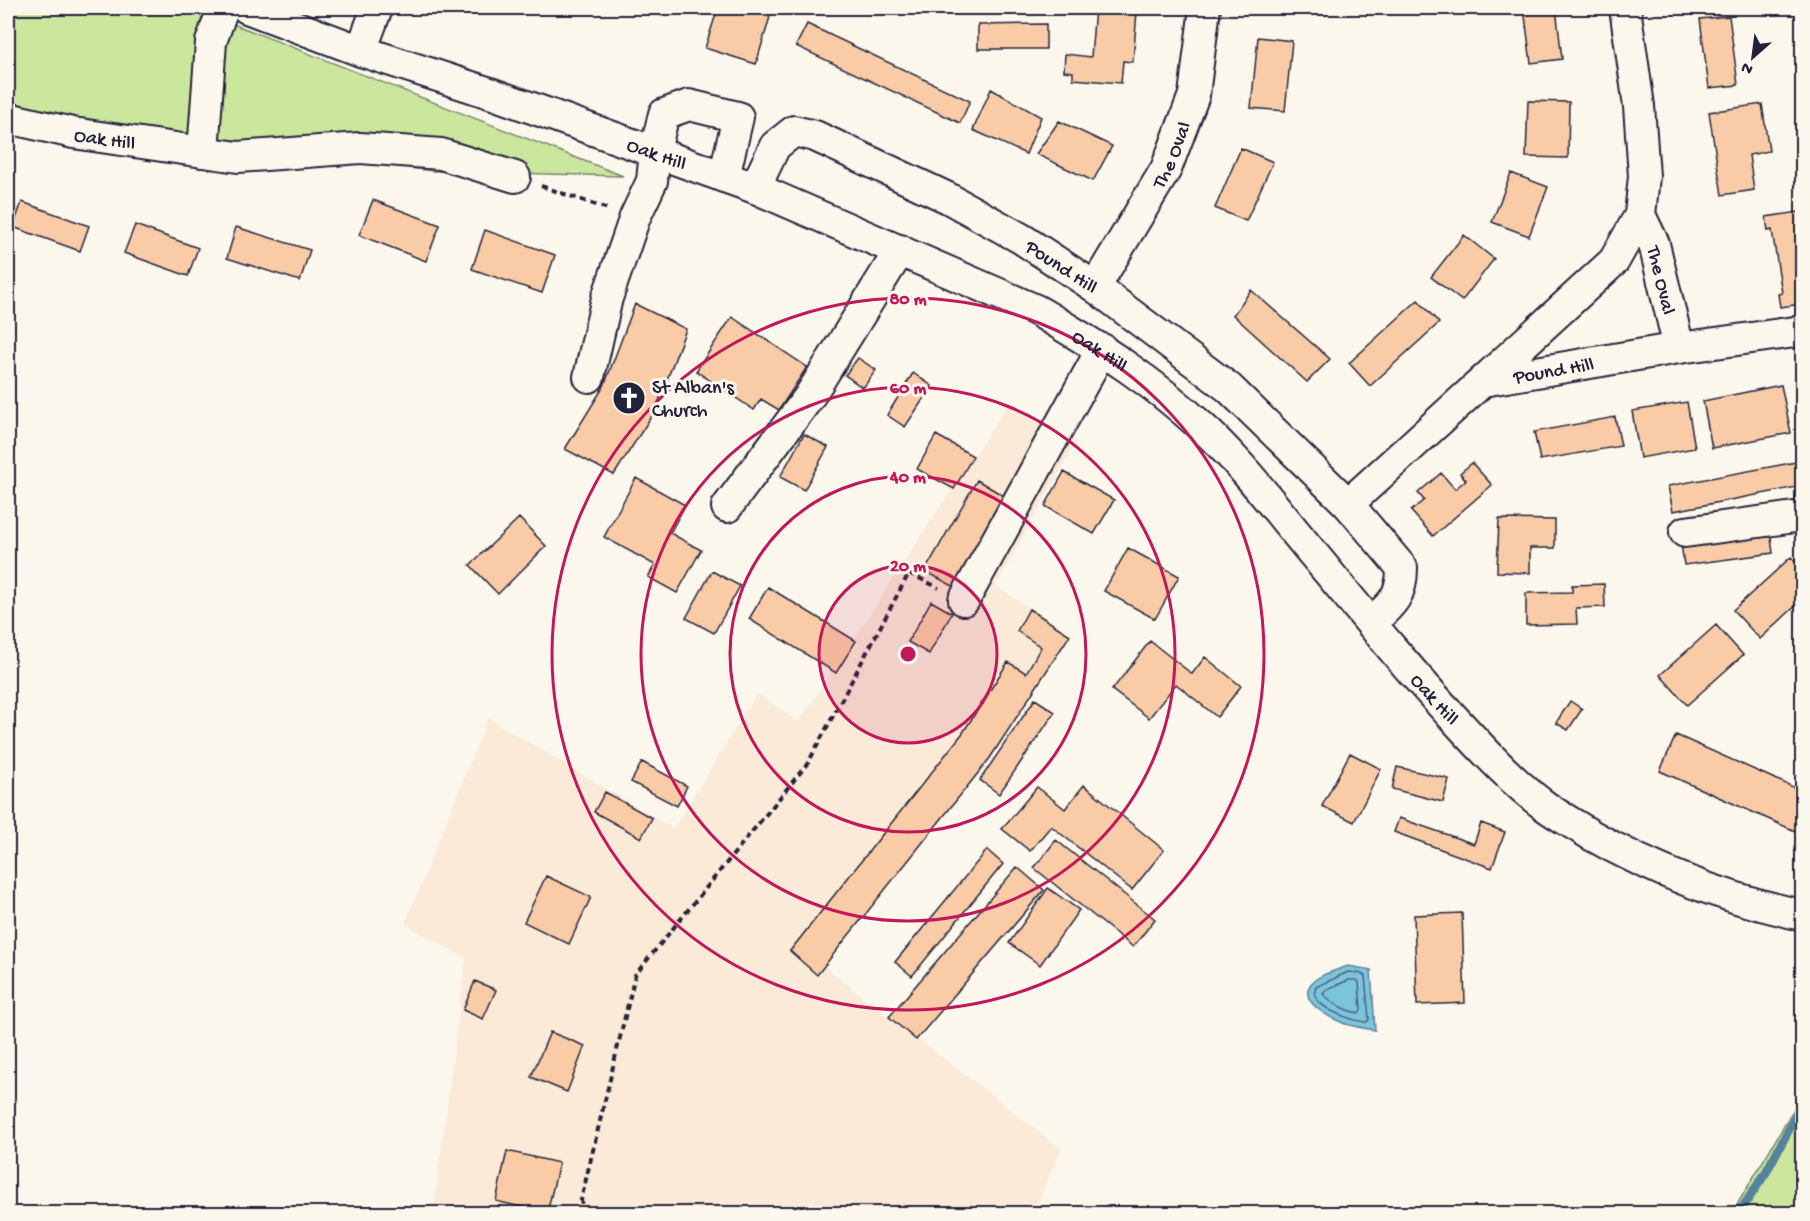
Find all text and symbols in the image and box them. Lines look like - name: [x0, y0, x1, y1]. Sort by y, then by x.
- north arrow: [1723, 27, 1783, 87]
- text: N: [1738, 56, 1757, 78]
- street label: The Oval: [1148, 119, 1198, 194]
- street label: Oak Hill: [72, 125, 136, 157]
- street label: Oak Hill: [623, 135, 689, 177]
- street label: Pound Hill: [1019, 236, 1101, 300]
- street label: The Oval: [1640, 243, 1679, 317]
- text: 80 m: [889, 290, 927, 311]
- street label: Oak Hill: [1067, 326, 1131, 379]
- street label: Pound Hill: [1511, 355, 1596, 391]
- place label: St Alban's Church: [652, 378, 735, 424]
- text: 60 m: [890, 379, 926, 400]
- church icon: St Alban's Church: [611, 380, 647, 416]
- text: 40 m: [889, 468, 926, 489]
- text: 20 m: [890, 557, 926, 578]
- centre of rings: [898, 644, 918, 664]
- street label: Oak Hill: [1404, 670, 1462, 731]

